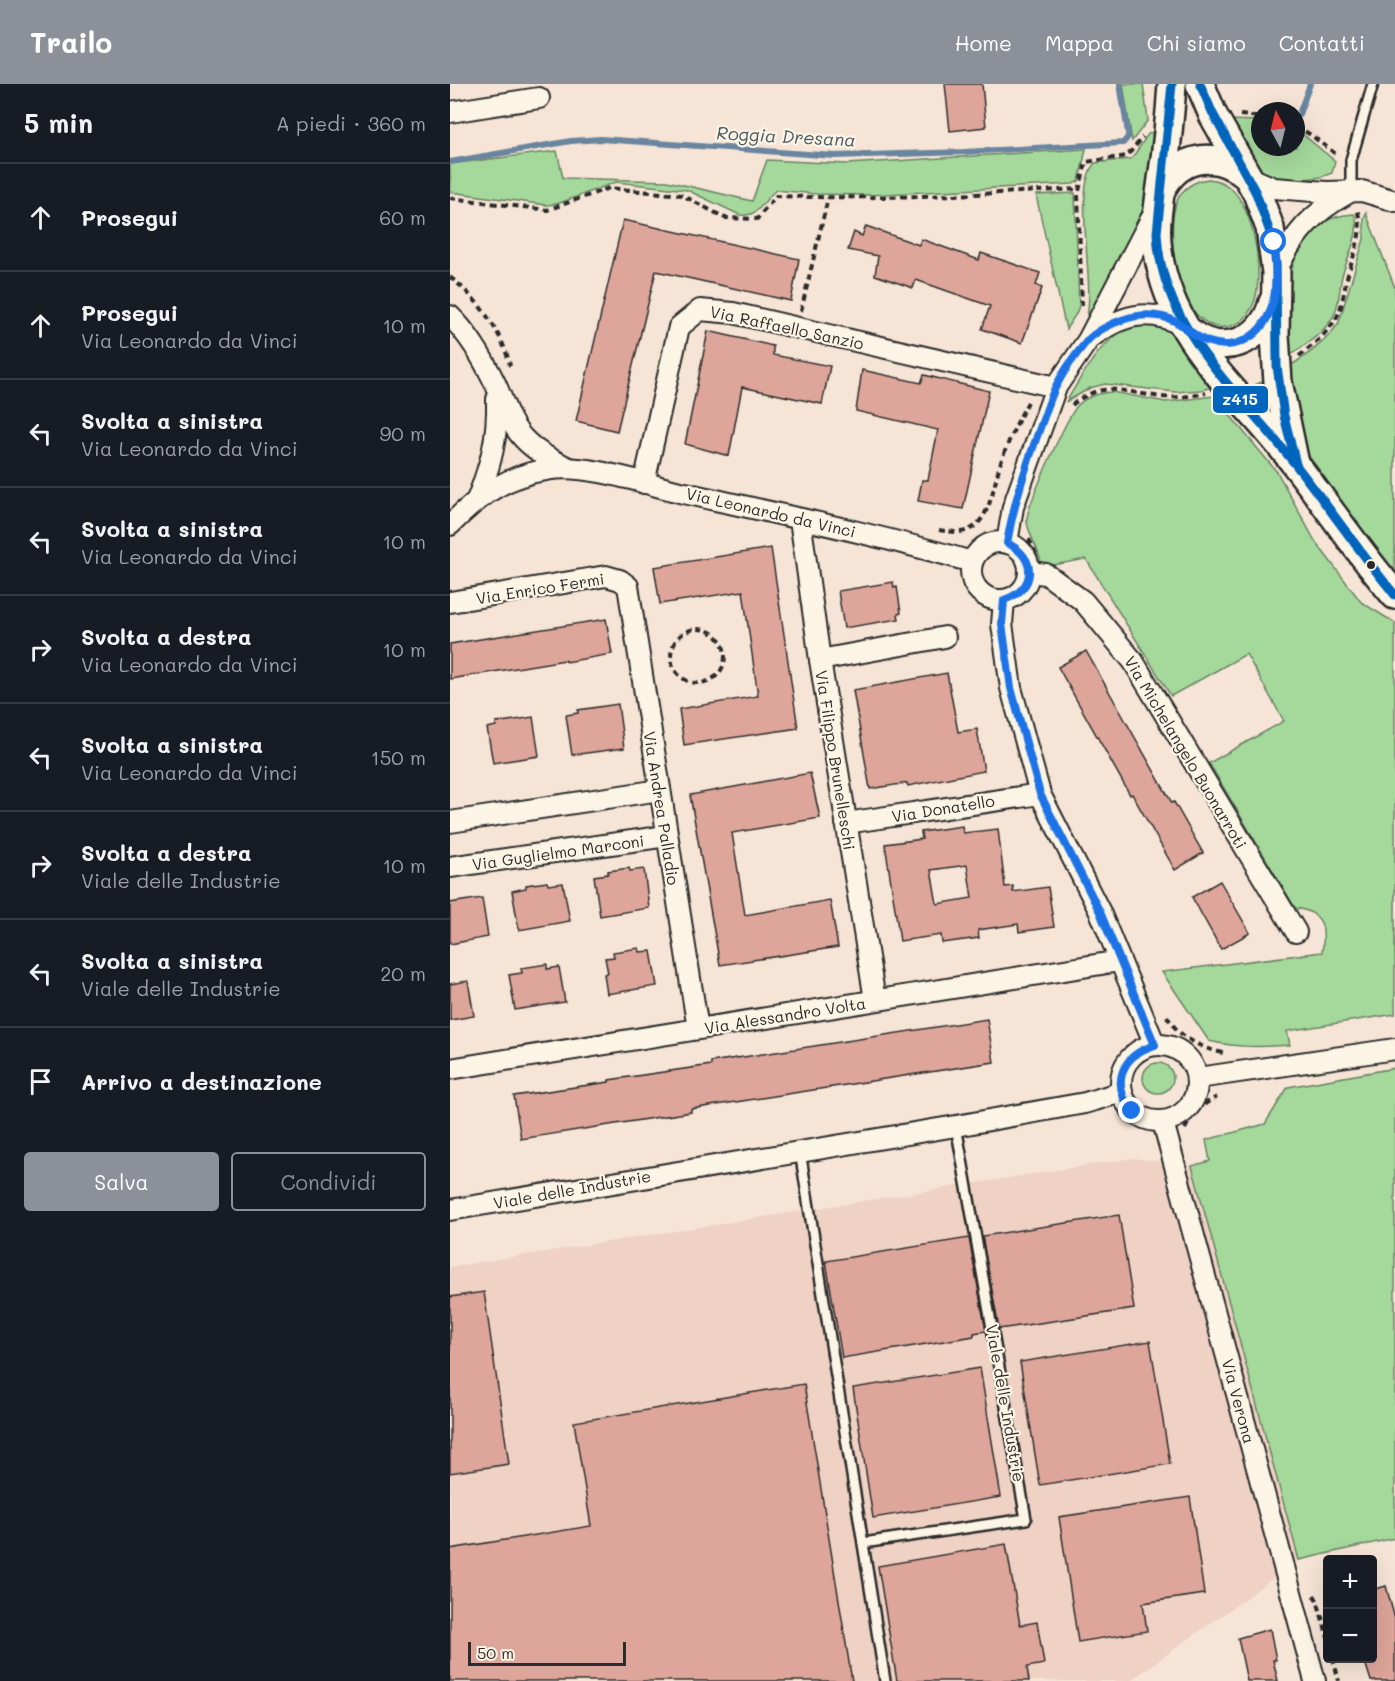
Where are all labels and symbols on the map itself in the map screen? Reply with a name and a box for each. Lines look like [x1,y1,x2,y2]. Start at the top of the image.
north arrow [1251,102,1305,156]
water label: Roggia Dresana [716,120,856,152]
route start [1260,228,1286,254]
street label: Via Raffaello Sanzio [708,300,866,354]
line badge: z415 [1212,385,1269,414]
text: z415 [1222,388,1258,409]
street label: Via Leonardo da Vinci [684,482,858,542]
unlabelled marker [1365,559,1377,571]
street label: Via Enrico Fermi [474,567,606,609]
street label: Via Michelangelo Buonarroti [1120,652,1252,852]
street label: Via Filippo Brunelleschi [811,669,861,851]
street label: Via Andrea Palladio [639,729,685,887]
street label: Via Donatello [890,789,996,827]
street label: Via Guglielmo Marconi [471,830,645,874]
street label: Via Alessandro Volta [703,992,867,1038]
route end [1118,1097,1144,1123]
street label: Viale delle Industrie [492,1165,652,1213]
street label: Viale delle Industrie [982,1323,1030,1483]
street label: Via Verona [1218,1356,1260,1446]
scale bar [468,1639,626,1666]

